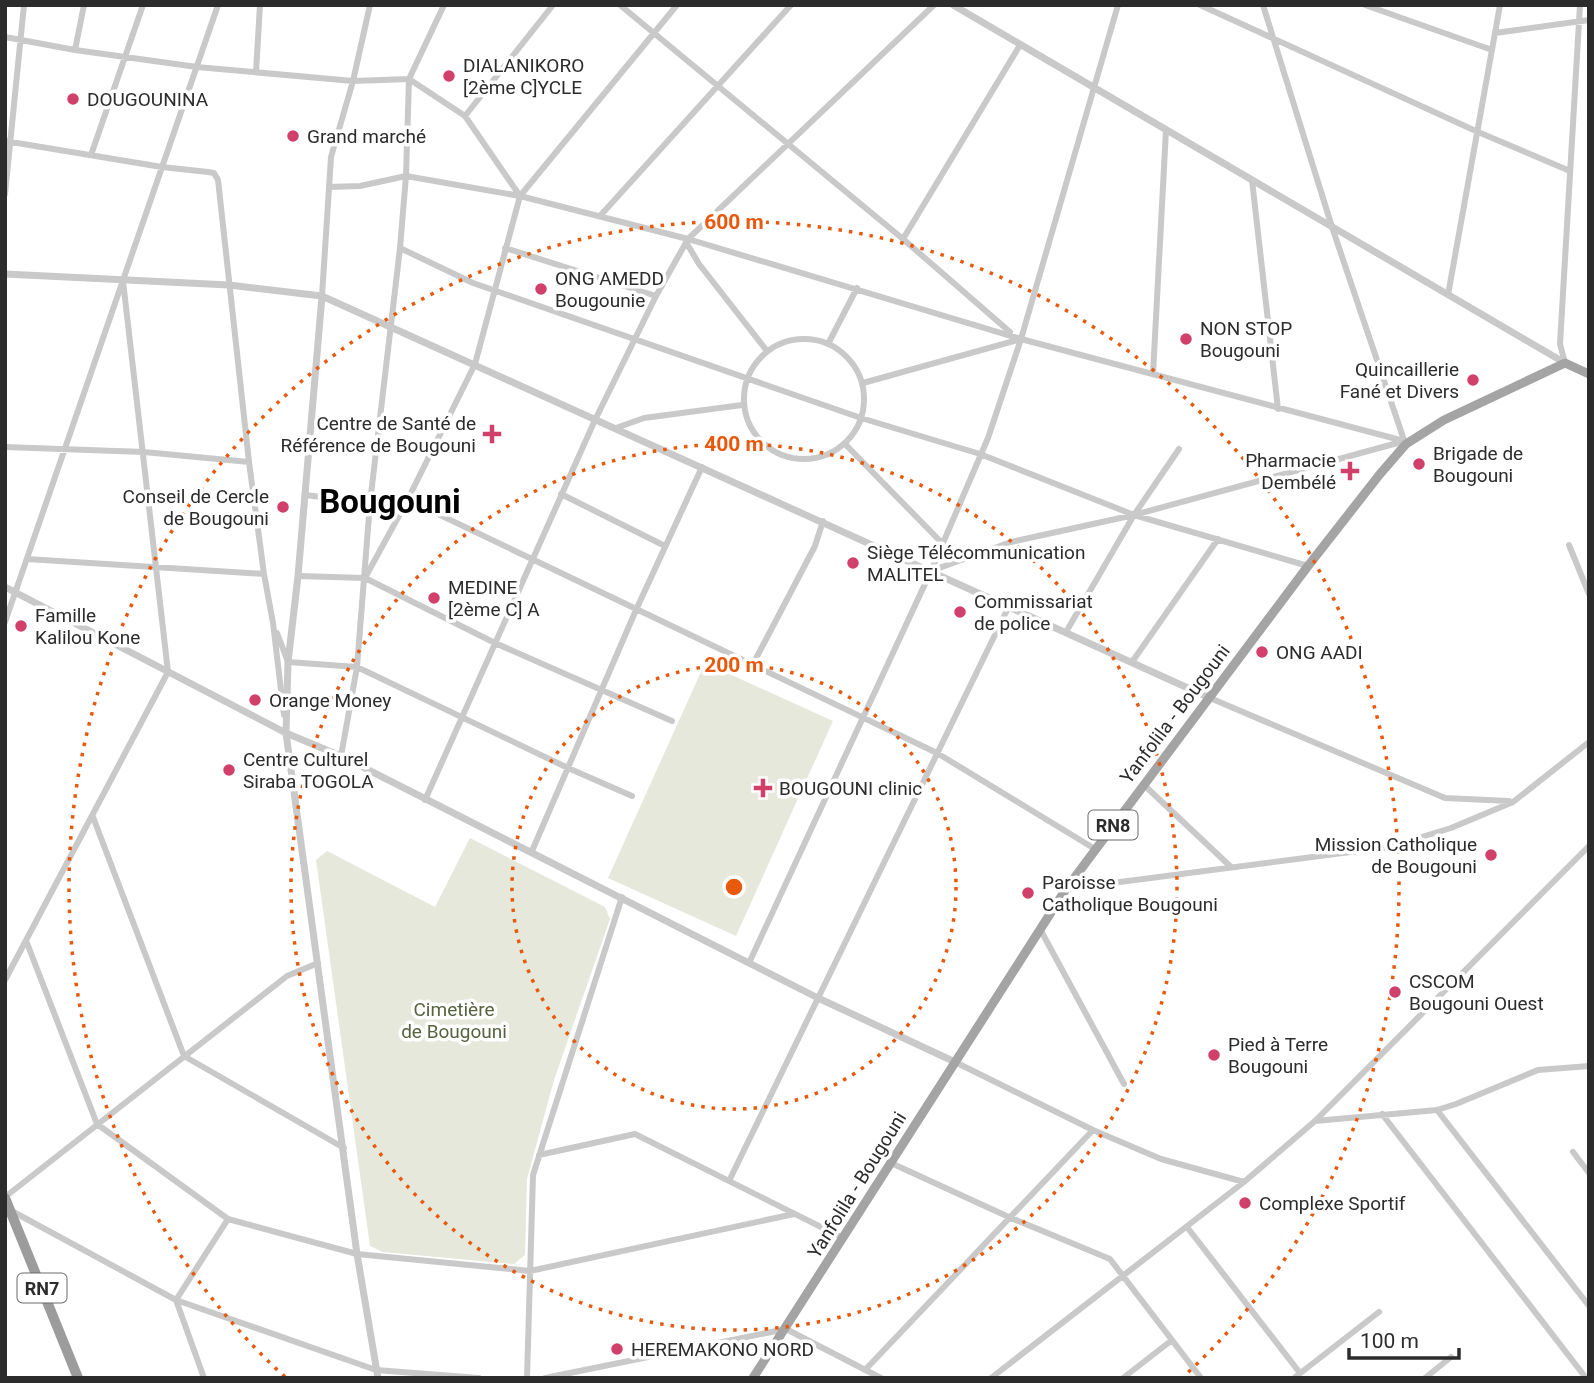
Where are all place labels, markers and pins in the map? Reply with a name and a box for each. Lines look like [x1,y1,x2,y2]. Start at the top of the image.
place label: DIALANIKORO [2ème C]YCLE [463,54,584,99]
marker: DIALANIKORO [2ème C]YCLE [441,68,457,84]
place label: DOUGOUNINA [87,88,209,111]
marker: DOUGOUNINA [65,91,81,107]
place label: Grand marché [307,125,426,148]
marker: Grand marché [285,128,301,144]
place label: ONG AMEDD Bougounie [555,267,664,312]
marker: ONG AMEDD Bougounie [533,281,549,297]
place label: NON STOP Bougouni [1200,317,1292,362]
marker: NON STOP Bougouni [1178,331,1194,347]
place label: Quincaillerie Fané et Divers [1340,358,1459,403]
marker: Quincaillerie Fané et Divers [1465,372,1481,388]
place label: Centre de Santé de Référence de Bougouni [280,412,476,457]
marker: Centre de Santé de Référence de Bougouni [482,424,502,444]
place label: Brigade de Bougouni [1433,442,1523,487]
place label: Pharmacie Dembélé [1245,449,1336,494]
marker: Brigade de Bougouni [1411,456,1427,472]
marker: Pharmacie Dembélé [1342,463,1358,479]
place label: Conseil de Cercle de Bougouni [123,485,269,530]
marker: Conseil de Cercle de Bougouni [275,499,291,515]
place label: Siège Télécommunication MALITEL [867,541,1085,586]
marker: Siège Télécommunication MALITEL [845,555,861,571]
place label: MEDINE [2ème C] A [448,576,540,621]
marker: MEDINE [2ème C] A [426,590,442,606]
place label: Commissariat de police [974,590,1093,635]
place label: Famille Kalilou Kone [35,604,140,649]
marker: Commissariat de police [952,604,968,620]
marker: Famille Kalilou Kone [13,618,29,634]
place label: ONG AADI [1276,641,1363,664]
marker: ONG AADI [1254,644,1270,660]
place label: Orange Money [269,689,391,712]
marker: Orange Money [247,692,263,708]
place label: Centre Culturel Siraba TOGOLA [243,748,374,793]
marker: Centre Culturel Siraba TOGOLA [221,762,237,778]
place label: BOUGOUNI clinic [779,777,922,800]
marker: BOUGOUNI clinic [753,778,773,798]
place label: Mission Catholique de Bougouni [1315,833,1477,878]
marker: Mission Catholique de Bougouni [1483,847,1499,863]
place label: Paroisse Catholique Bougouni [1042,871,1218,916]
centre of rings [722,875,746,899]
marker: Paroisse Catholique Bougouni [1020,885,1036,901]
place label: CSCOM Bougouni Ouest [1409,970,1544,1015]
marker: CSCOM Bougouni Ouest [1387,984,1403,1000]
place label: Pied à Terre Bougouni [1228,1033,1328,1078]
marker: Pied à Terre Bougouni [1206,1047,1222,1063]
place label: Complexe Sportif [1259,1192,1406,1215]
marker: Complexe Sportif [1237,1195,1253,1211]
place label: HEREMAKONO NORD [631,1338,814,1361]
marker: HEREMAKONO NORD [609,1341,625,1357]

